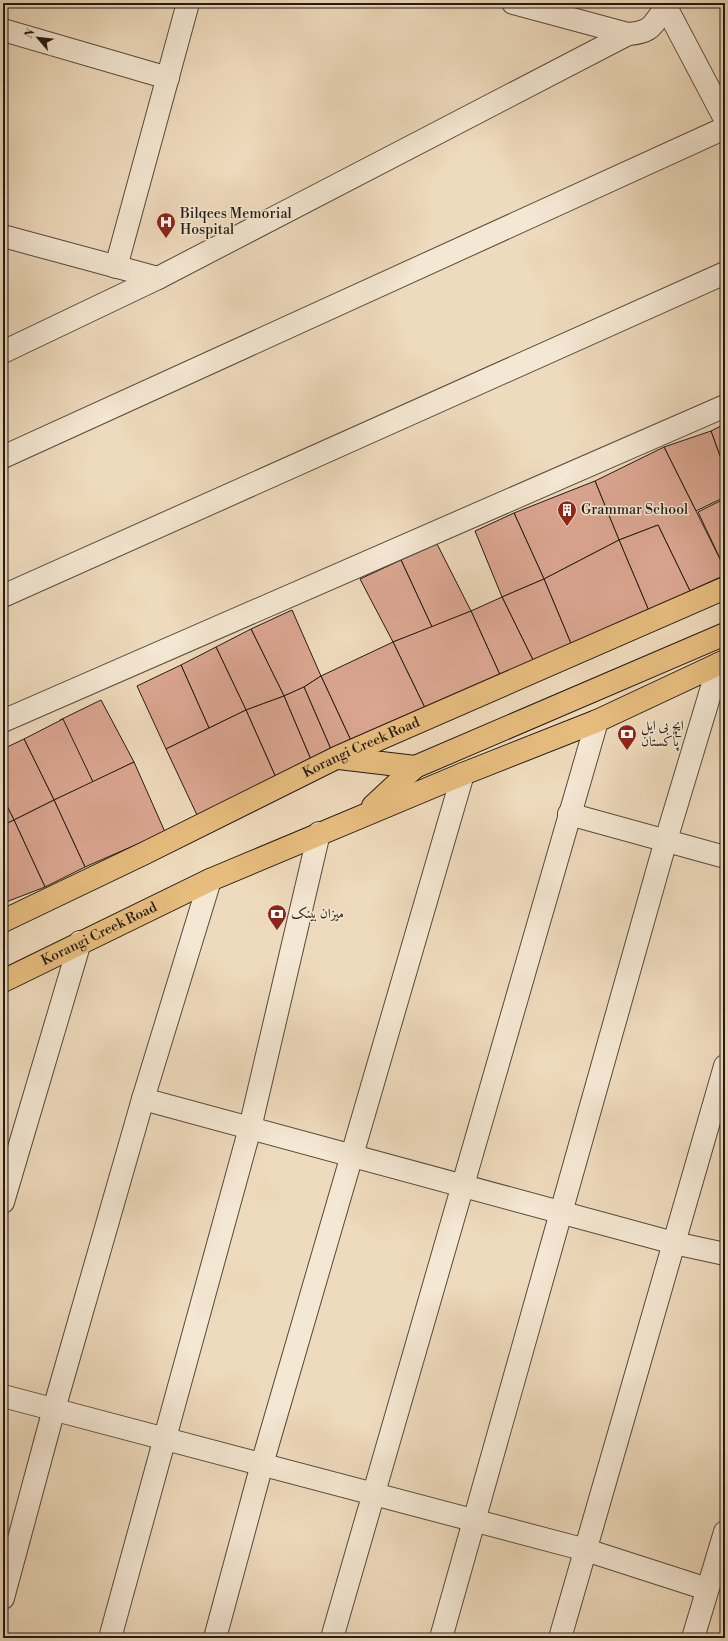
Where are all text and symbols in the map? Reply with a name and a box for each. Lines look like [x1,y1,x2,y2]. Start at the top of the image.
north arrow [18,18,58,58]
text: N [22,26,38,41]
place label: Bilqees Memorial Hospital [179,205,292,239]
hospital icon: Bilqees Memorial Hospital [155,211,177,239]
building icon: Grammar School [556,499,578,527]
place label: Grammar School [581,501,688,519]
street label: Korangi Creek Road [300,713,423,782]
place label: ایچ بی ایل پاکستان [641,717,684,752]
bank icon: ایچ بی ایل پاکستان [616,723,638,751]
street label: Korangi Creek Road [38,898,160,970]
bank icon: میزان بینک [266,903,288,931]
place label: میزان بینک [291,905,344,923]

